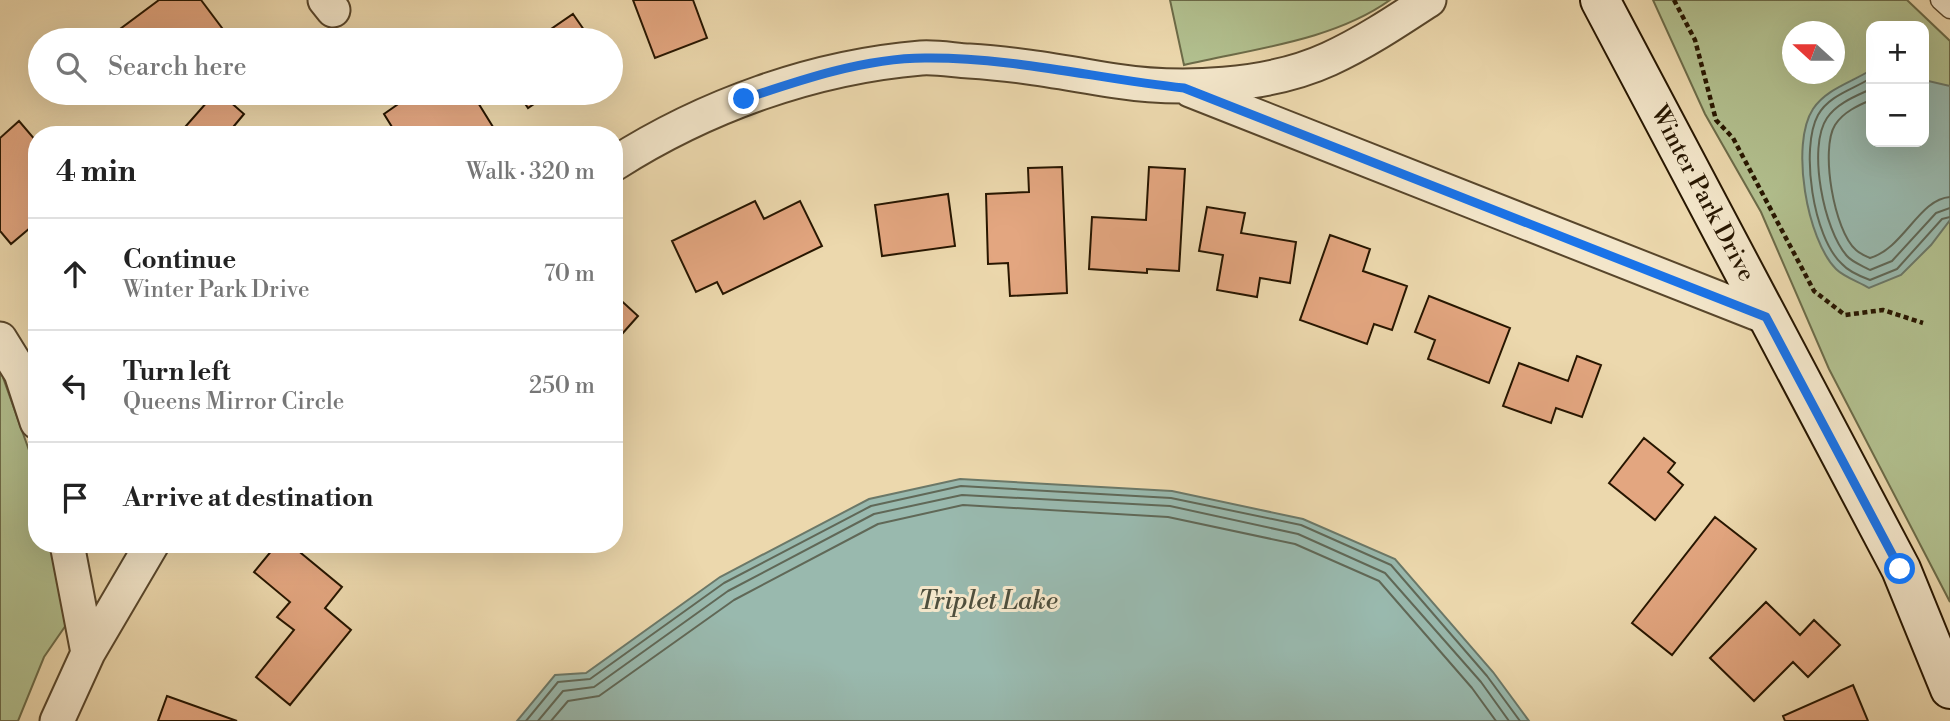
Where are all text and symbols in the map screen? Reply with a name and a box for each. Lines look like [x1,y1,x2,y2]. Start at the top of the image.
north arrow [1782,21,1845,84]
map controls [1866,21,1929,147]
button: + [1866,21,1929,84]
search box [28,28,623,105]
icon: search [52,48,90,86]
text: Search here [108,51,247,83]
route end [728,83,759,114]
button: − [1866,84,1929,147]
street label: Winter Park Drive [1643,100,1761,287]
text: 4 min [56,153,136,191]
text: Walk · 320 m [466,158,595,186]
text: Continue [123,244,236,276]
icon: ahead [56,255,94,293]
text: 70 m [544,260,595,288]
text: Winter Park Drive [123,276,310,304]
text: Turn left [123,356,231,388]
icon: left [56,367,94,405]
text: 250 m [529,372,595,400]
text: Queens Mirror Circle [123,388,344,416]
icon: arrive [56,479,94,517]
text: Arrive at destination [123,482,373,514]
route start [1884,553,1915,584]
water label: Triplet Lake [918,585,1058,617]

